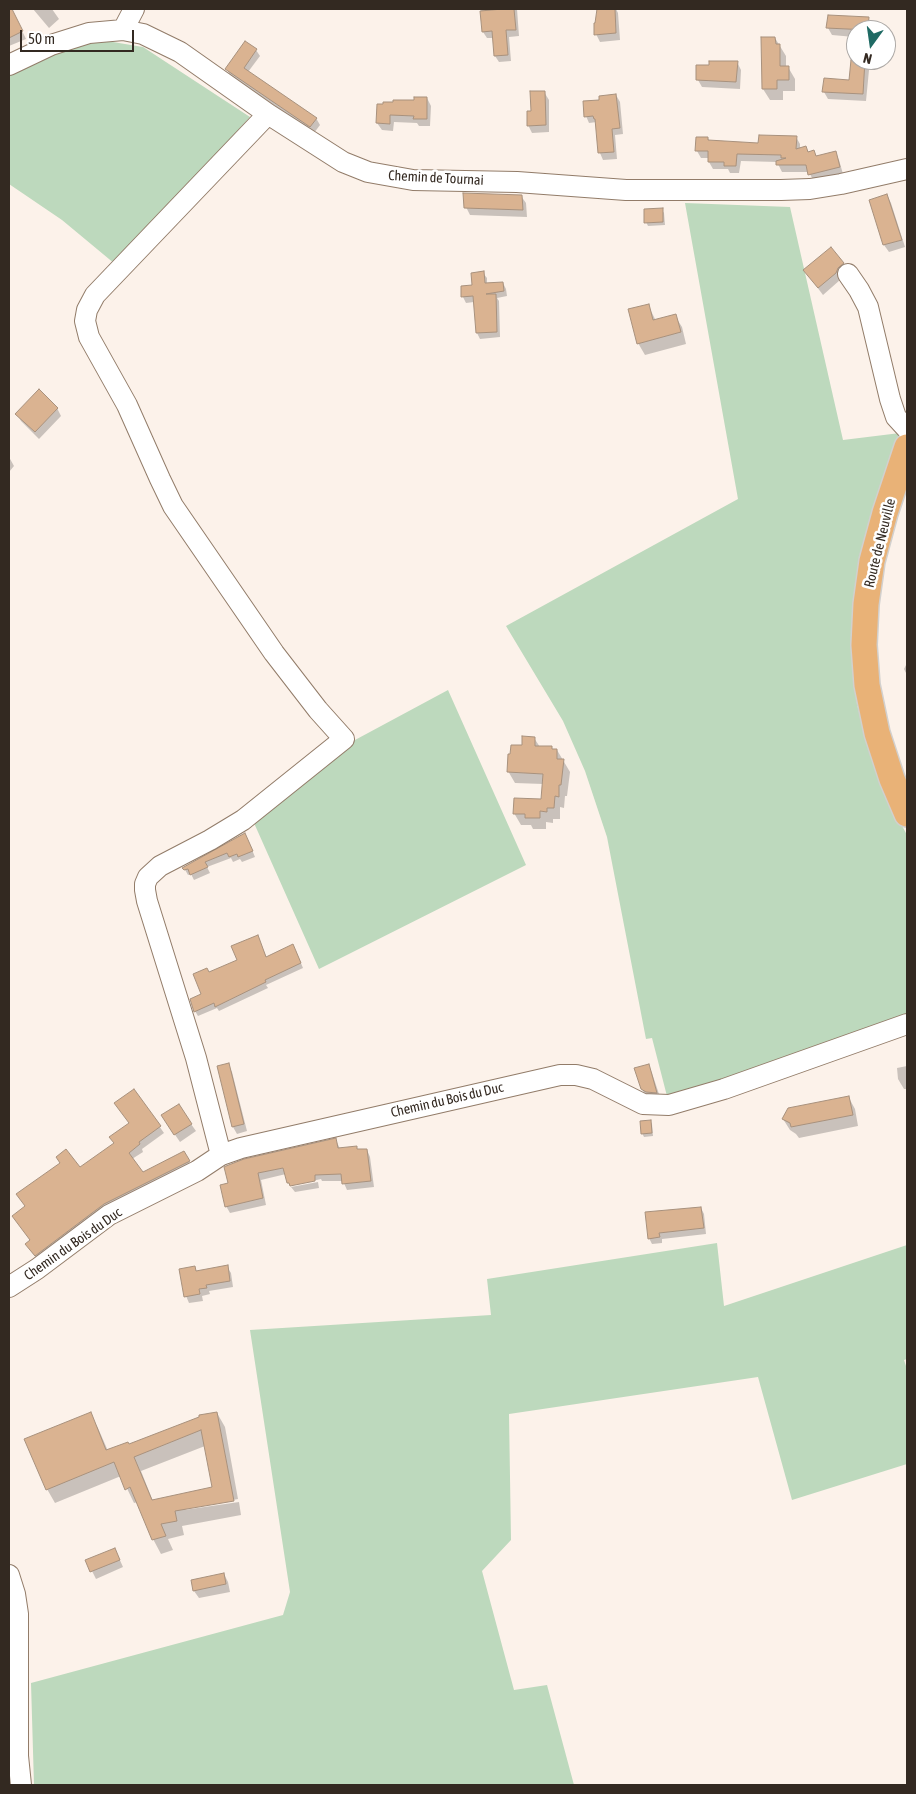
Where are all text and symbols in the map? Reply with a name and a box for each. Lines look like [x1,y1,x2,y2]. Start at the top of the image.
scale bar [22,20,136,52]
north arrow [846,20,896,70]
text: 50 m [28,30,55,47]
text: N [862,50,874,67]
street label: Chemin de Tournai [388,167,484,189]
street label: Route de Neuville [861,497,899,589]
street label: Chemin du Bois du Duc [389,1079,505,1121]
street label: Chemin du Bois du Duc [21,1204,125,1284]

